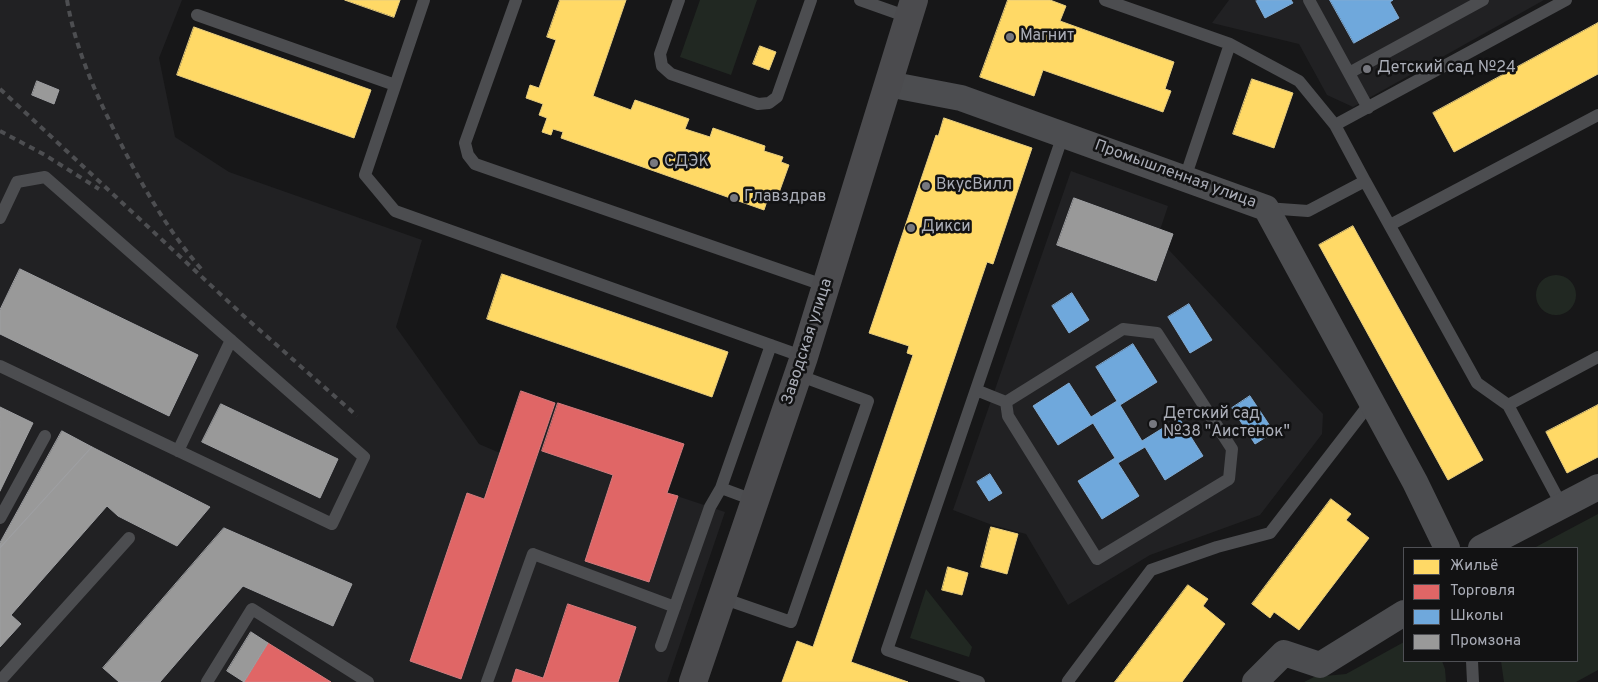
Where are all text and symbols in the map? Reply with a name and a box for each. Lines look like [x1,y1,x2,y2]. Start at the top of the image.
place label: Магнит [1020,27,1074,47]
marker: Магнит [1004,31,1016,43]
place label: Детский сад №24 [1377,59,1516,79]
marker: Детский сад №24 [1361,63,1373,75]
street label: Промышленная улица [1092,137,1258,213]
place label: СДЭК [664,153,709,173]
marker: СДЭК [648,157,660,169]
place label: ВкусВилл [936,176,1012,196]
marker: ВкусВилл [920,180,932,192]
place label: Главздрав [744,188,827,208]
marker: Главздрав [728,192,740,204]
place label: Дикси [921,218,971,238]
marker: Дикси [905,222,917,234]
street label: Заводская улица [779,276,837,408]
place label: Детский сад №38 "Аистенок" [1163,405,1290,443]
marker: Детский сад №38 "Аистенок" [1147,418,1159,430]
legend [1403,547,1578,662]
text: Жильё [1450,557,1498,576]
text: Торговля [1450,582,1515,601]
text: Школы [1450,607,1504,626]
text: Промзона [1450,632,1521,651]

